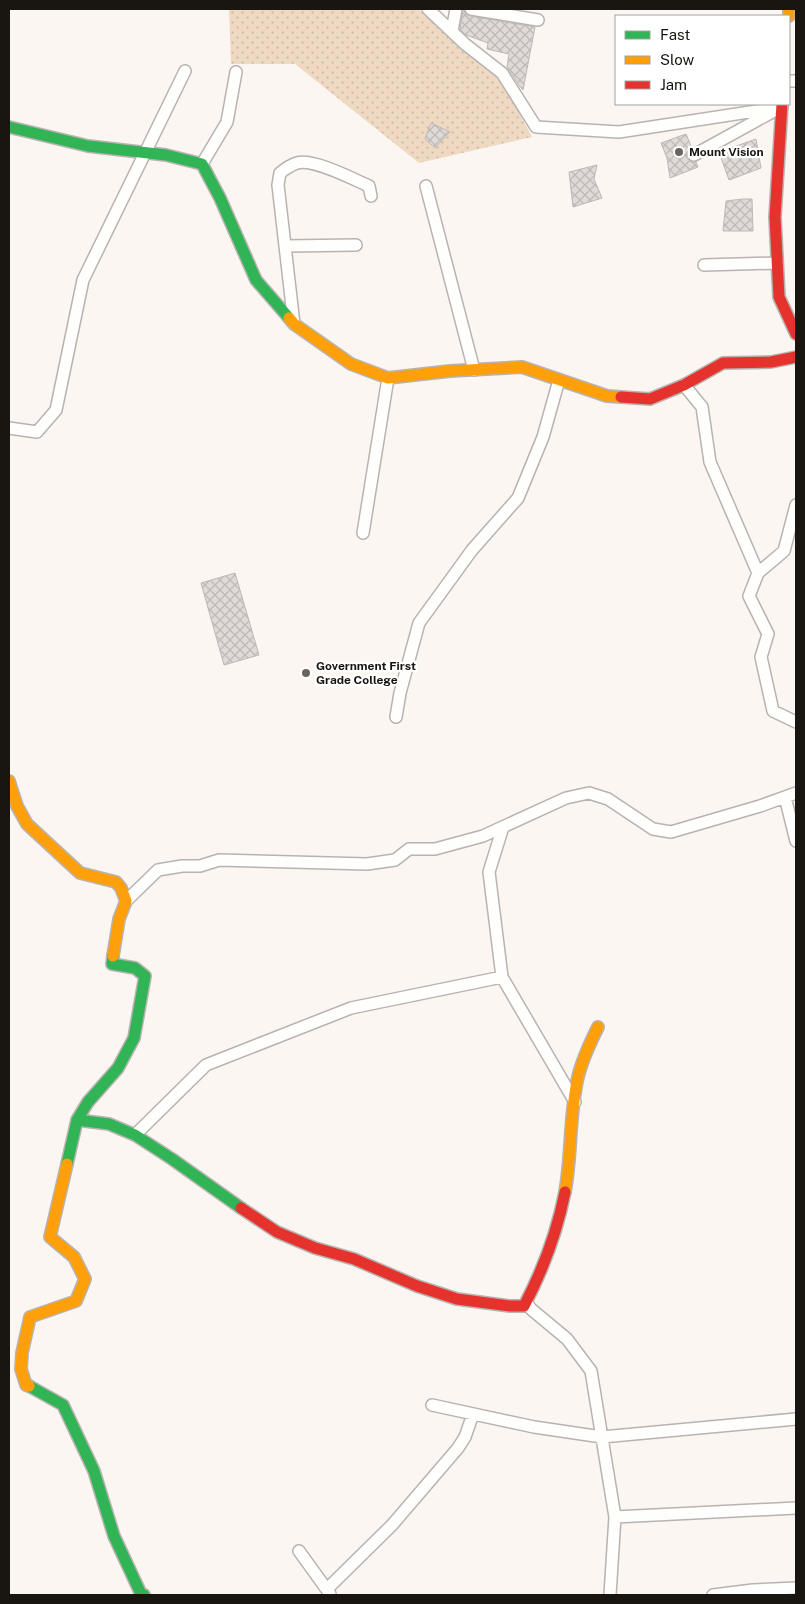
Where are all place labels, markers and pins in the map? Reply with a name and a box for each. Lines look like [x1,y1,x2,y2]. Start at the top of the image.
place label: Mount Vision [689,145,764,159]
marker: Mount Vision [673,146,685,158]
place label: Government First Grade College [316,659,416,687]
marker: Government First Grade College [300,667,312,679]

